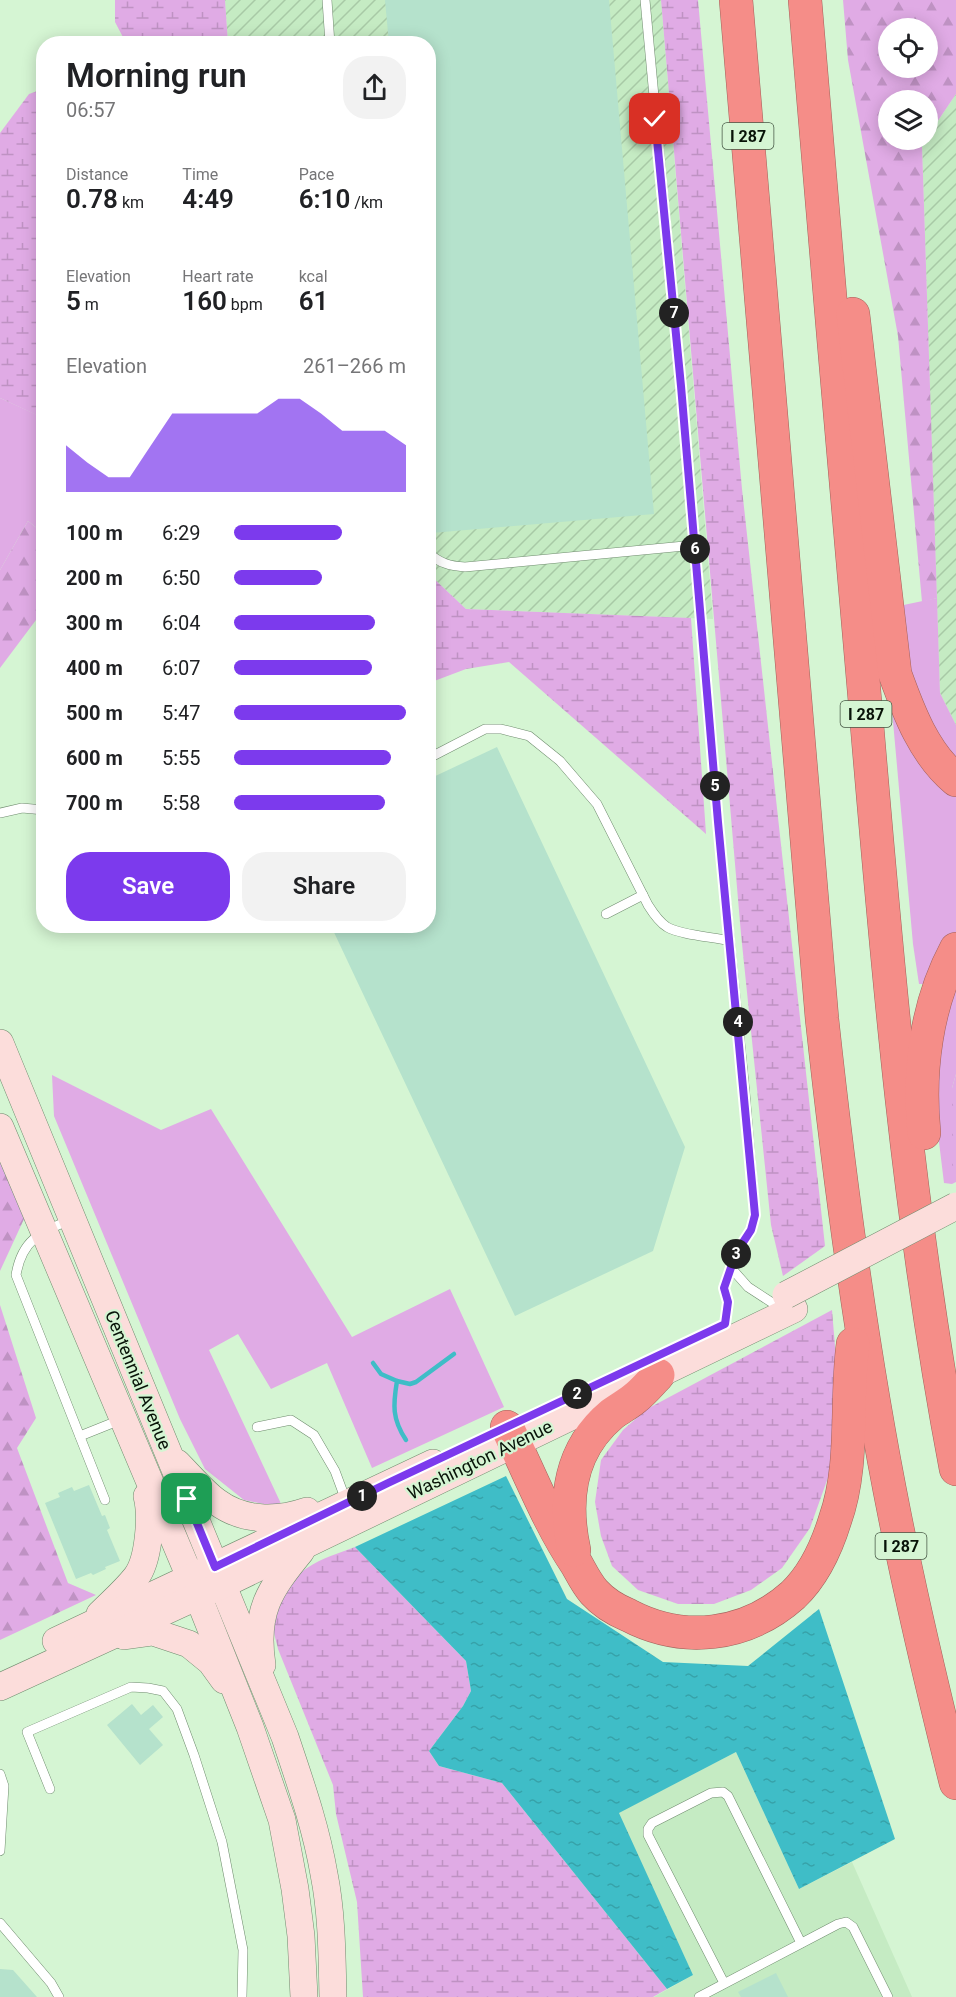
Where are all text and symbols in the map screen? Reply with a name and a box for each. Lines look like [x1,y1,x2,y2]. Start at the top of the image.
map controls [878,18,938,150]
button: locate [878,18,938,78]
text: Morning run [66,56,247,95]
button: share [343,56,406,119]
button: layers [878,90,938,150]
pin [629,93,680,144]
text: 06:57 [66,98,116,122]
icon: check [638,102,671,135]
road number: I 287 [722,123,774,149]
text: Distance [66,165,128,184]
text: Time [182,165,218,184]
text: Pace [299,165,334,184]
text: 0.78 [66,184,118,214]
text: 4:49 [182,184,234,214]
text: 6:10 [299,184,350,214]
text: km [118,193,144,212]
text: /km [350,193,383,212]
text: Elevation [66,267,131,286]
text: Heart rate [182,267,253,286]
text: kcal [299,267,328,286]
text: 5 [66,286,81,316]
text: 160 [182,286,227,316]
text: 61 [299,286,328,316]
text: m [81,295,99,314]
text: bpm [227,295,263,314]
pin: 7 [659,298,689,328]
text: 7 [669,303,679,322]
text: Elevation [66,354,147,378]
text: 261–266 m [303,354,406,378]
text: 100 m [66,521,123,545]
text: 6:29 [162,521,201,545]
pin: 6 [680,534,710,564]
text: 6 [690,539,700,558]
text: 200 m [66,566,123,590]
text: 6:50 [162,566,201,590]
text: 300 m [66,611,123,635]
text: 6:04 [162,611,201,635]
text: 400 m [66,656,123,680]
text: 6:07 [162,656,201,680]
text: 500 m [66,701,123,725]
text: 5:47 [162,701,201,725]
road number: I 287 [840,701,892,727]
text: 600 m [66,746,123,770]
text: 5:55 [162,746,201,770]
pin: 5 [700,771,730,801]
text: 5 [710,776,720,795]
text: 700 m [66,791,123,815]
text: 5:58 [162,791,201,815]
button: Save [66,852,230,921]
button: Share [242,852,406,921]
pin: 4 [723,1007,753,1037]
text: 4 [733,1012,743,1031]
pin: 3 [721,1239,751,1269]
text: 3 [731,1244,741,1263]
street label: Centennial Avenue [101,1307,176,1453]
pin: 2 [562,1379,592,1409]
text: 2 [572,1384,582,1403]
street label: Washington Avenue [404,1415,556,1504]
pin [161,1473,212,1524]
pin: 1 [347,1481,377,1511]
icon: arrive [170,1482,203,1515]
text: 1 [357,1486,367,1505]
road number: I 287 [876,1533,926,1559]

